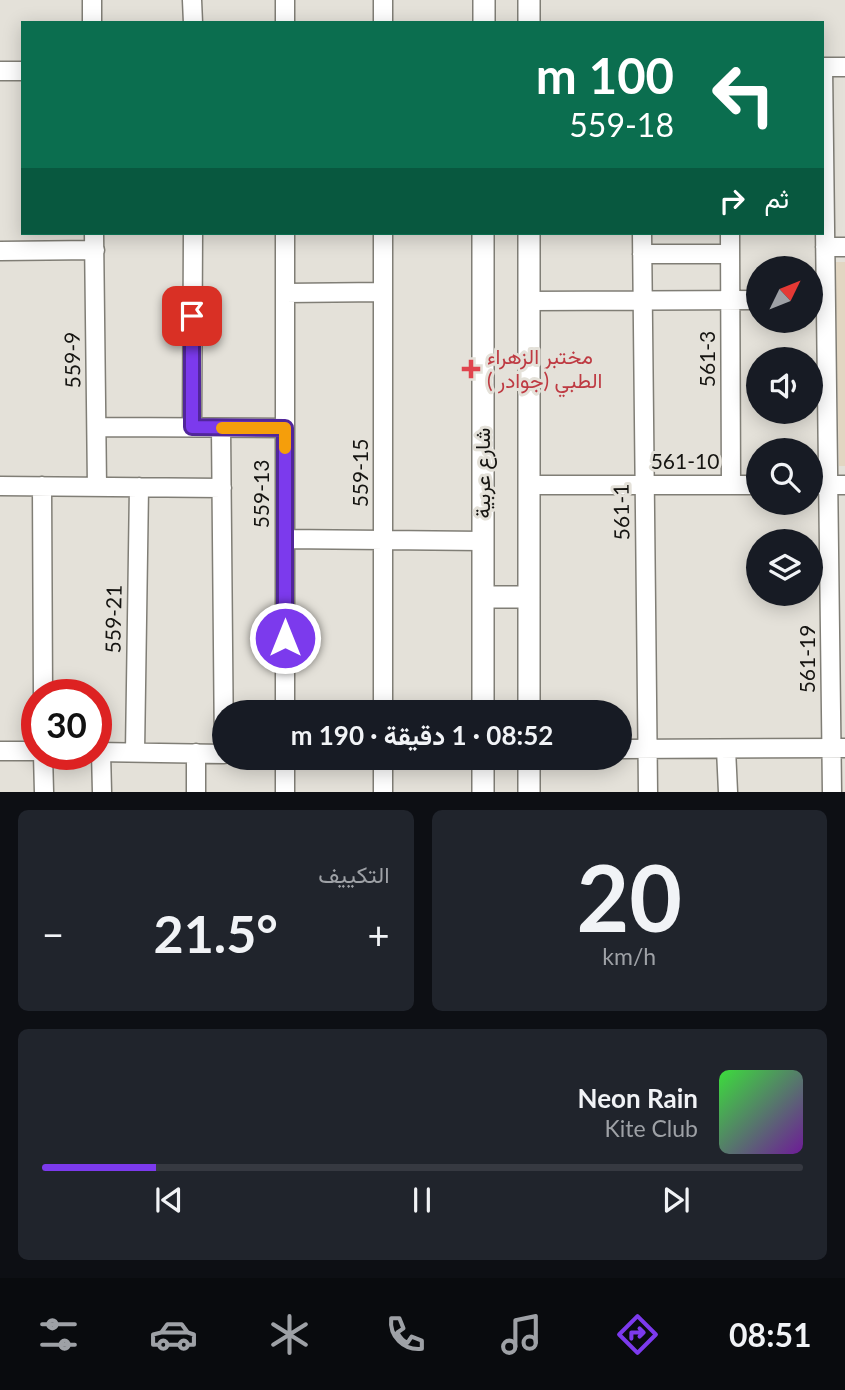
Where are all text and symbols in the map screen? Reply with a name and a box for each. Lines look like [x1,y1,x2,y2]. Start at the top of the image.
text: 100 m [536,46,674,104]
icon: left [698,49,789,140]
text: 559-18 [569,105,674,144]
icon: right [713,182,751,220]
text: ثم [765,182,789,214]
north arrow [746,256,822,332]
map controls [746,256,823,606]
pin [162,286,222,346]
icon: arrive [173,297,211,335]
street label: 561-3 [694,331,719,387]
street label: 559-9 [59,332,84,389]
place label: مختبر الزهراء الطبي (جوادر ) [487,343,602,398]
button: sound [746,347,823,424]
marker: مختبر الزهراء الطبي (جوادر ) [461,359,481,379]
street label: شارع عربية [469,428,497,518]
button: search [746,438,823,515]
street label: 559-15 [347,439,372,507]
street label: 561-10 [651,448,719,473]
street label: 559-13 [248,460,273,528]
street label: 561-1 [608,484,633,541]
button: layers [746,529,823,606]
street label: 559-21 [99,584,126,654]
position arrow [248,601,322,675]
street label: 561-19 [794,625,819,693]
speed limit sign: 30 [21,679,112,770]
text: 08:52 · 1 دقيقة · 190 m [291,719,553,751]
text: 20 [576,842,682,951]
text: التكييف [318,860,390,888]
text: 21.5° [154,902,278,964]
text: − [42,911,64,957]
text: + [367,911,390,957]
text: km/h [602,942,656,970]
text: Neon Rain [578,1082,698,1114]
text: Kite Club [605,1114,698,1142]
icon: previous [150,1181,188,1219]
icon: pause [403,1181,441,1219]
icon: next [657,1181,695,1219]
icon: filters [34,1310,83,1359]
icon: car [149,1310,198,1359]
icon: climate [265,1310,314,1359]
icon: phone [381,1310,430,1359]
icon: music [497,1310,546,1359]
icon: directions [613,1310,662,1359]
text: 08:51 [729,1315,812,1354]

